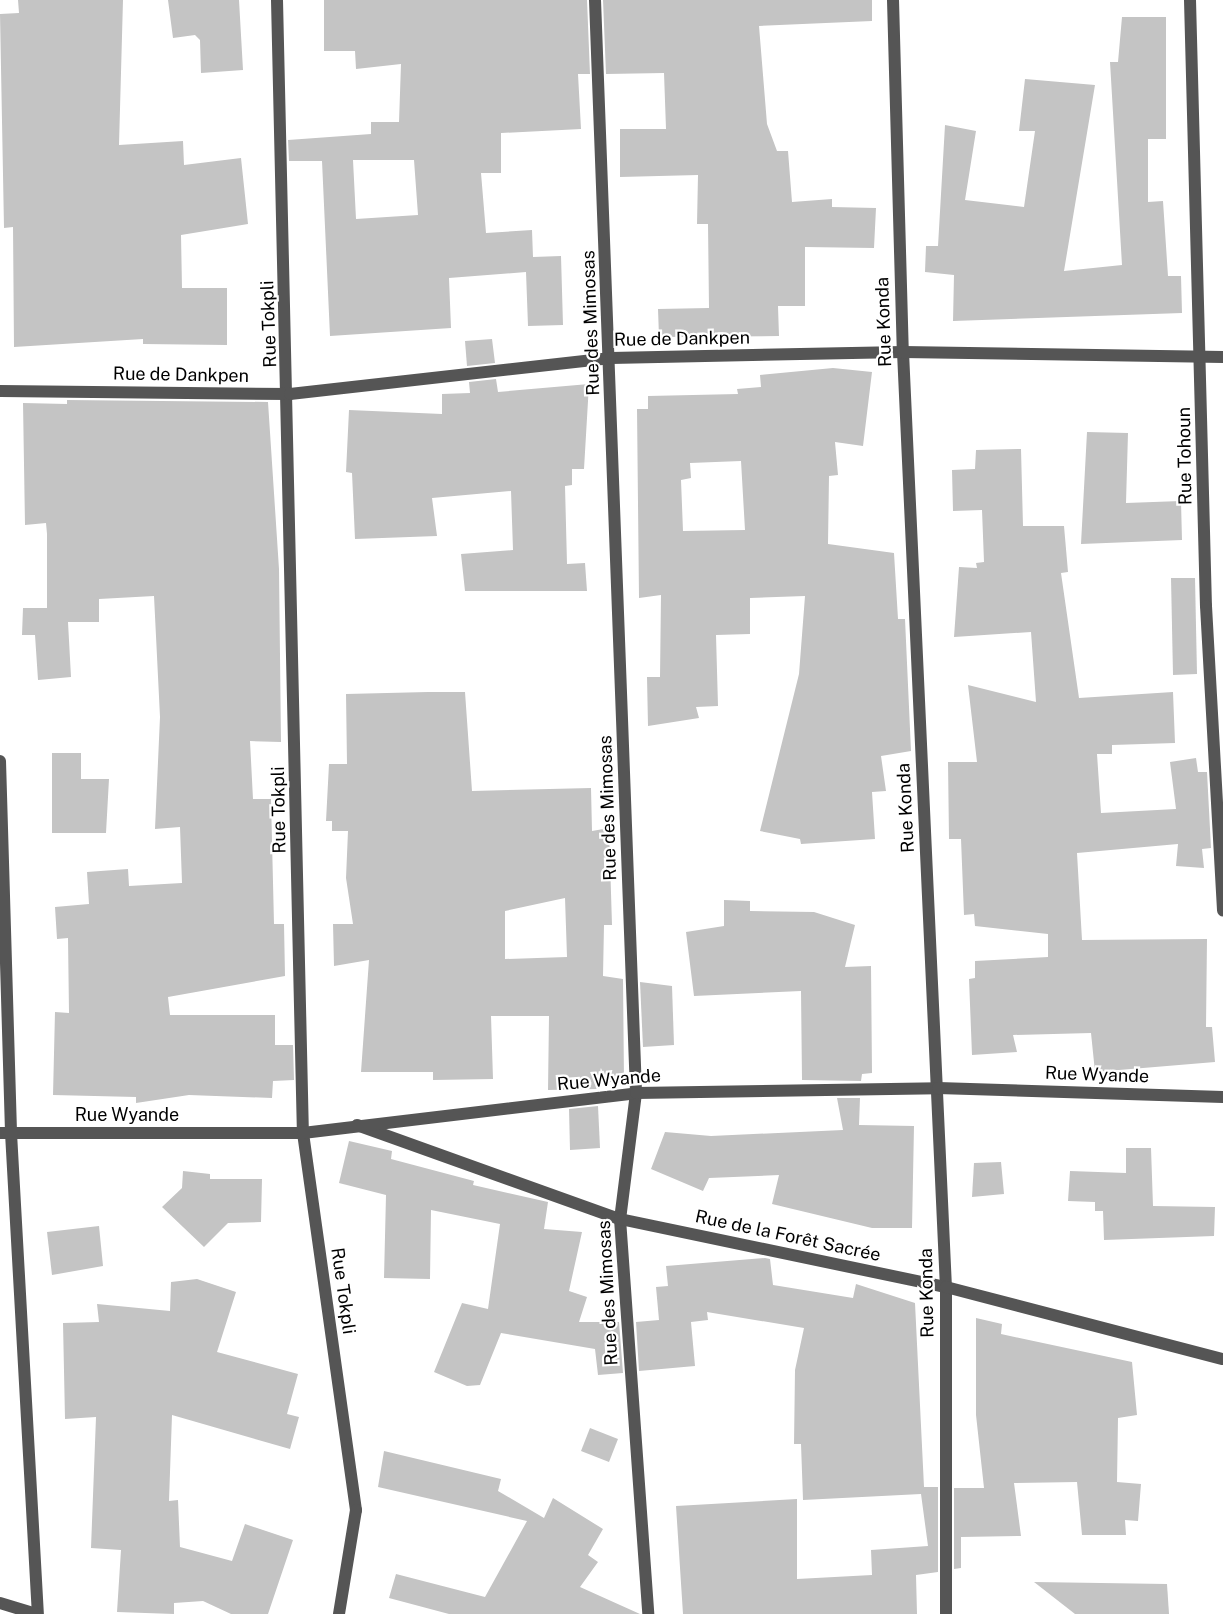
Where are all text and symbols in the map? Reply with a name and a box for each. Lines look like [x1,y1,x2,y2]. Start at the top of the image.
street label: Rue des Mimosas [578,250,604,396]
street label: Rue Konda [872,277,896,367]
street label: Rue Tokpli [257,280,281,368]
street label: Rue de Dankpen [614,327,750,351]
street label: Rue de Dankpen [113,363,249,387]
street label: Rue Tohoun [1173,407,1197,505]
street label: Rue des Mimosas [595,735,621,881]
street label: Rue Konda [893,762,919,854]
street label: Rue Tokpli [267,766,291,854]
street label: Rue Wyande [1044,1062,1150,1088]
street label: Rue Wyande [556,1065,662,1095]
street label: Rue Wyande [75,1104,179,1126]
street label: Rue de la Forêt Sacrée [693,1206,883,1266]
street label: Rue des Mimosas [593,1220,623,1366]
street label: Rue Tokpli [326,1246,360,1336]
street label: Rue Konda [915,1248,939,1338]

